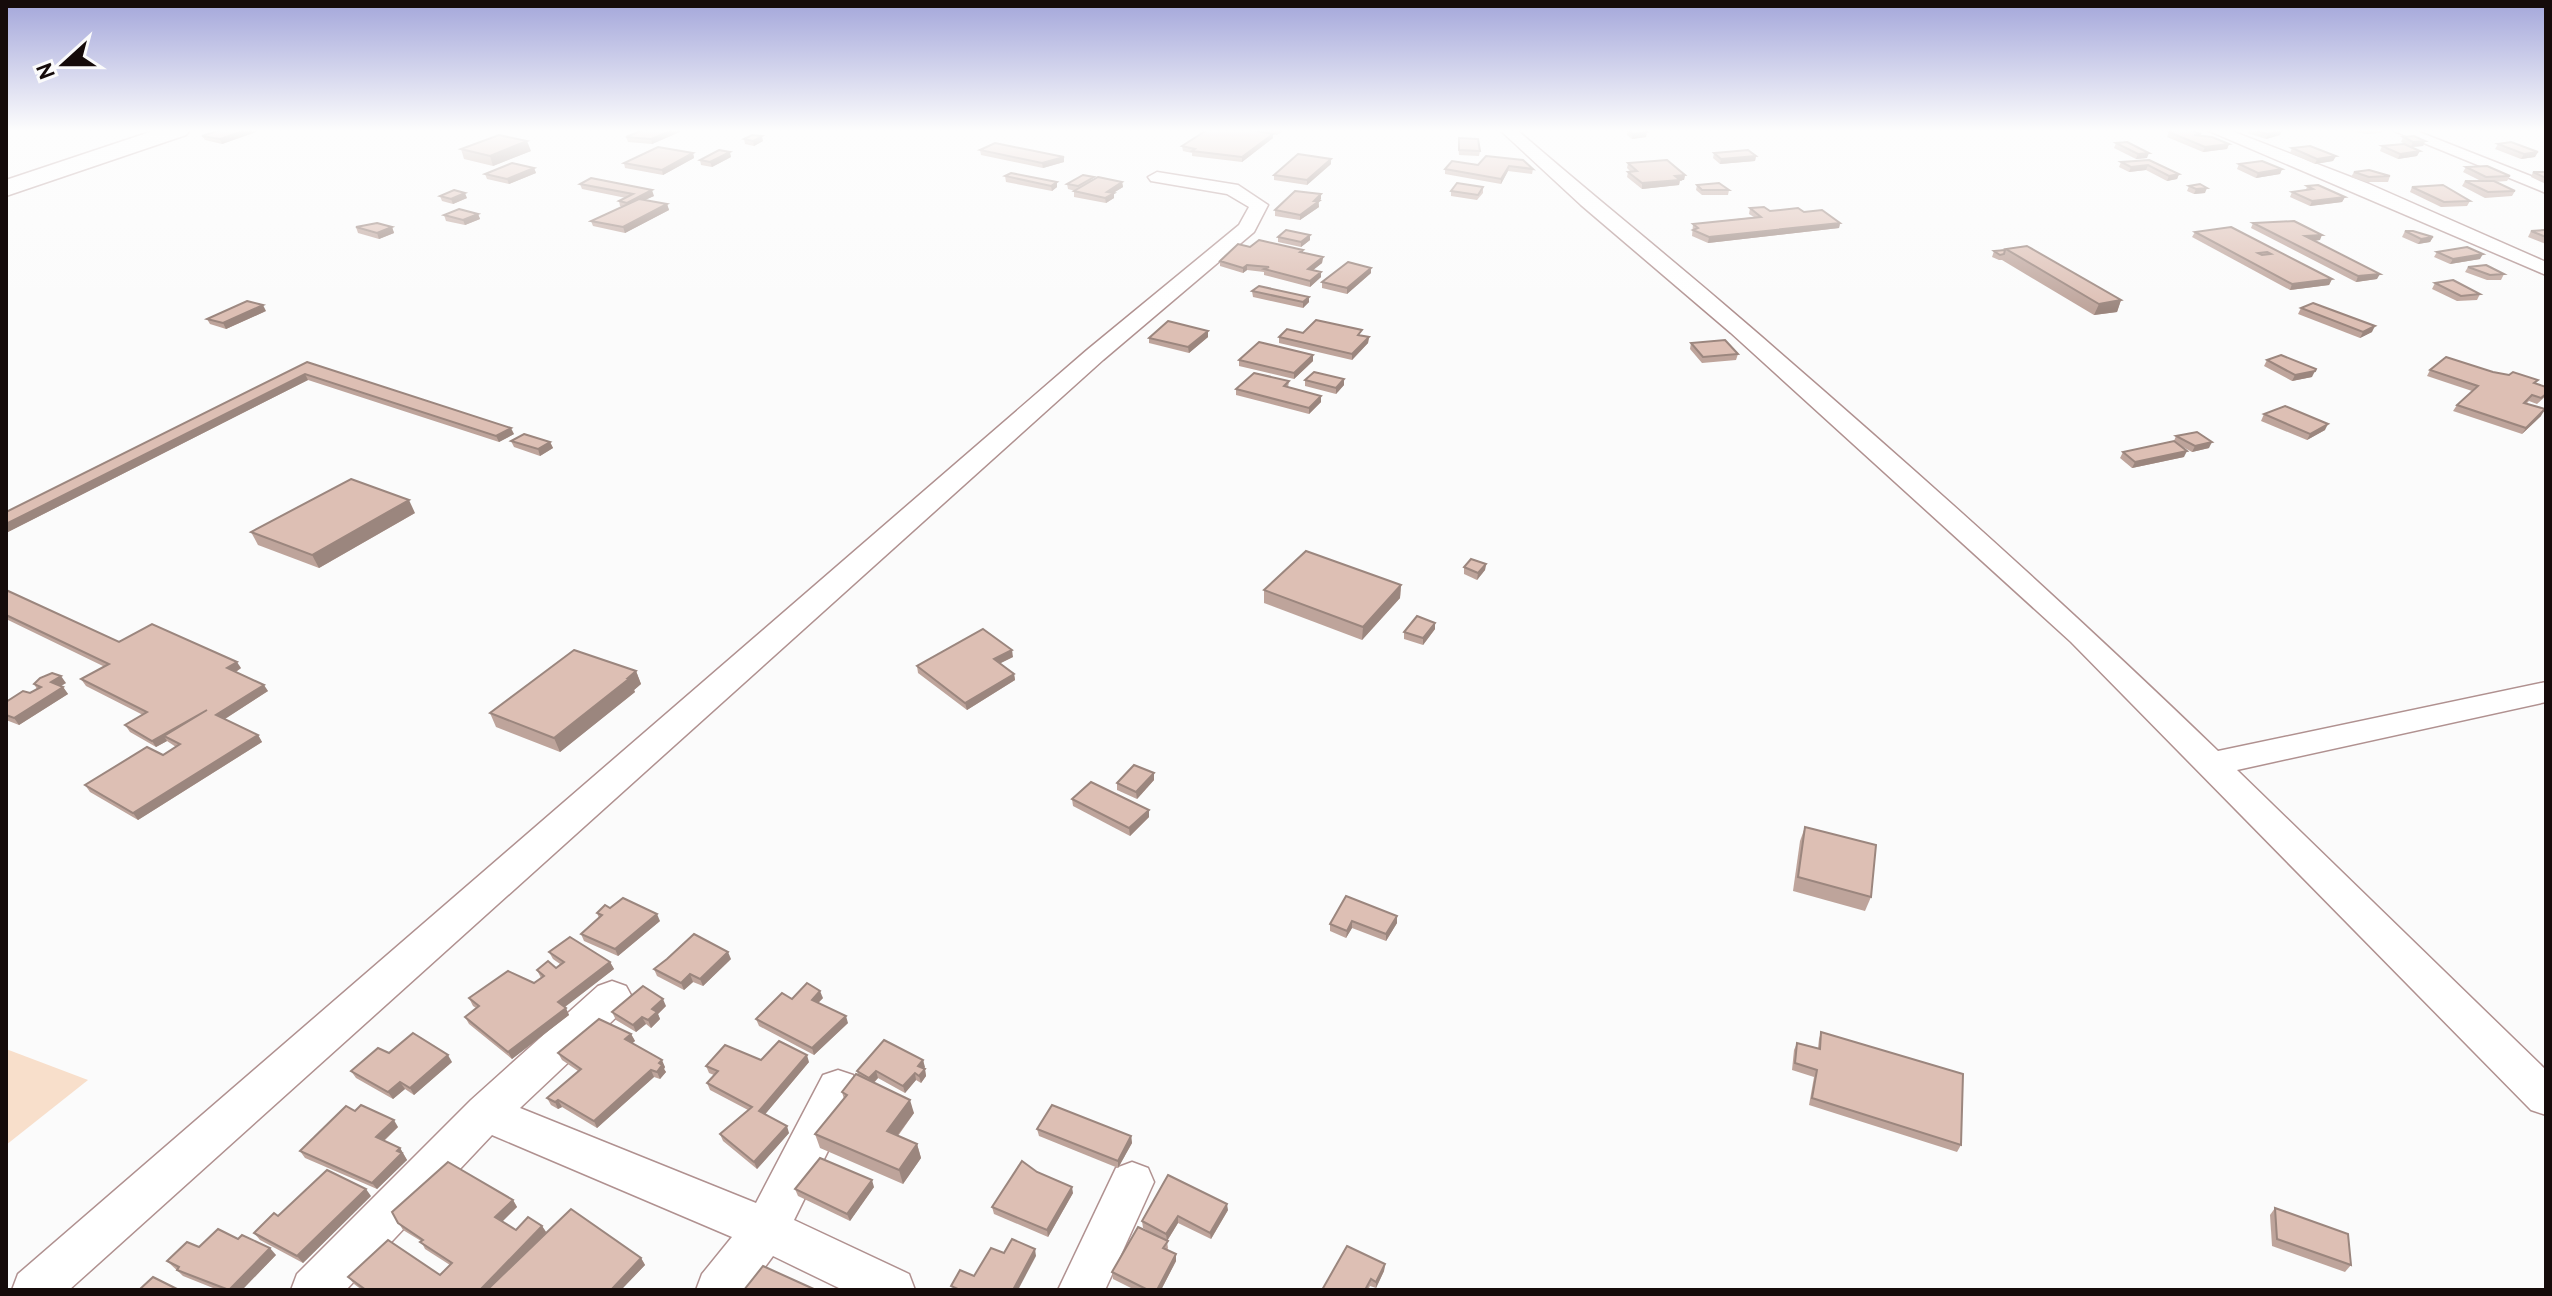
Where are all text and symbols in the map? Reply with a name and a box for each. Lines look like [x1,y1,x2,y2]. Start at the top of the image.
north arrow [24,24,104,104]
text: N [32,58,63,82]

